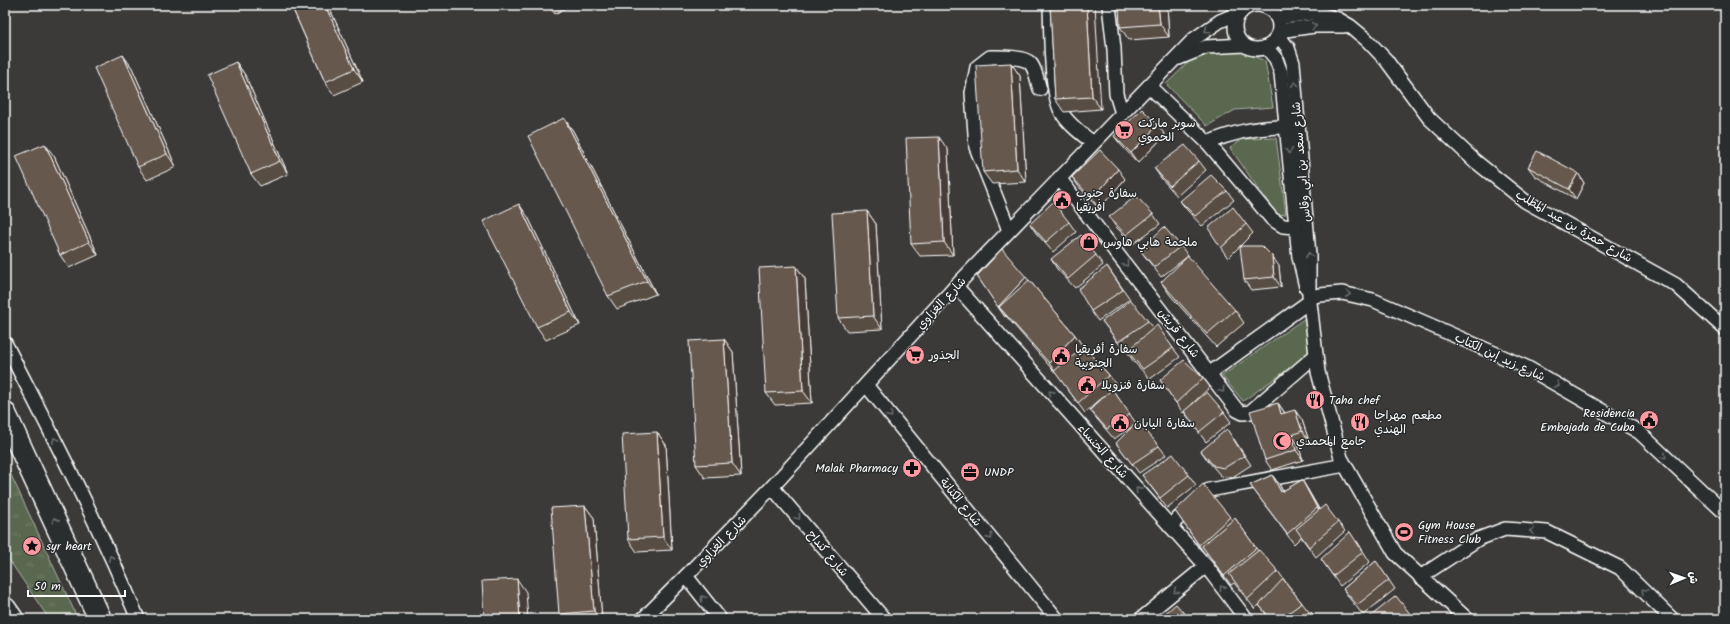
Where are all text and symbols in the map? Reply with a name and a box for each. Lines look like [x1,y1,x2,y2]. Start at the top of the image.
one-way arrow [1311,22,1317,31]
one-way arrow [1204,25,1211,33]
one-way arrow [1290,81,1299,87]
street label: شارع سعد بن ابي وقاس [1287,101,1317,223]
place label: سوبر ماركت الحموي [1138,114,1196,147]
supermarket icon: سوبر ماركت الحموي [1113,119,1135,141]
one-way arrow [1284,148,1293,154]
place label: سفارة جنوب افريقيا [1076,184,1137,217]
street label: شارع حمزة بن عبد المطلب [1512,185,1636,268]
public building icon: سفارة جنوب افريقيا [1051,189,1073,211]
shop icon: ملحمة هابي هاوس [1078,231,1100,253]
place label: ملحمة هابي هاوس [1103,233,1198,253]
one-way arrow [1305,252,1314,258]
one-way arrow [1121,260,1128,267]
street label: شارع الغزاوي [912,273,971,334]
one-way arrow [1345,289,1352,298]
street label: شارع قريش [1153,304,1204,362]
street label: شارع زيد إبن الكتاب [1451,328,1548,387]
place label: سفارة أفريقيا الجنوبية [1075,340,1137,373]
supermarket icon: الجذور [904,344,926,366]
public building icon: سفارة أفريقيا الجنوبية [1050,345,1072,367]
place label: الجذور [928,346,959,365]
public building icon: سفارة فنزويلا [1076,374,1098,396]
place label: سفارة فنزويلا [1101,376,1165,395]
one-way arrow [1553,380,1560,387]
one-way arrow [1217,385,1224,392]
restaurant icon: Taha chef [1304,389,1326,411]
one-way arrow [1049,390,1056,397]
place label: Taha chef [1329,391,1381,410]
place label: Residencia Embajada de Cuba [1540,404,1635,437]
place label: مطعم مهراجا الهندي [1374,406,1442,439]
public building icon: Residencia Embajada de Cuba [1638,409,1660,431]
one-way arrow [886,410,893,417]
restaurant icon: مطعم مهراجا الهندي [1349,411,1371,433]
public building icon: سفارة اليابان [1109,412,1131,434]
place label: سفارة اليابان [1134,414,1195,433]
street label: شارع الخنساء [1073,420,1133,483]
mosque icon: جامع المحمدي [1271,430,1293,452]
place label: جامع المحمدي [1296,432,1366,451]
one-way arrow [53,437,60,445]
one-way arrow [1660,452,1667,459]
pharmacy icon: Malak Pharmacy [901,457,923,479]
place label: Malak Pharmacy [815,459,898,478]
office icon: UNDP [959,461,981,483]
place label: UNDP [984,463,1014,482]
street label: شارع الكنانة [935,474,986,531]
one-way arrow [1135,487,1142,494]
street label: شارع الغزاوي [692,511,751,572]
one-way arrow [793,512,800,519]
place label: Gym House Fitness Club [1418,516,1482,549]
one-way arrow [52,517,60,524]
sports icon: Gym House Fitness Club [1393,521,1415,543]
street label: شارع كنداح [802,526,853,581]
one-way arrow [1529,527,1535,536]
one-way arrow [986,533,993,540]
place icon: syr heart [21,535,43,557]
place label: syr heart [46,537,92,556]
one-way arrow [108,554,116,562]
north arrow [1664,558,1704,598]
text: ش [1684,571,1702,584]
scale bar [28,572,125,598]
text: 50 m [34,577,61,596]
one-way arrow [1220,585,1227,592]
one-way arrow [1173,586,1180,593]
one-way arrow [1641,589,1649,596]
one-way arrow [701,595,708,602]

